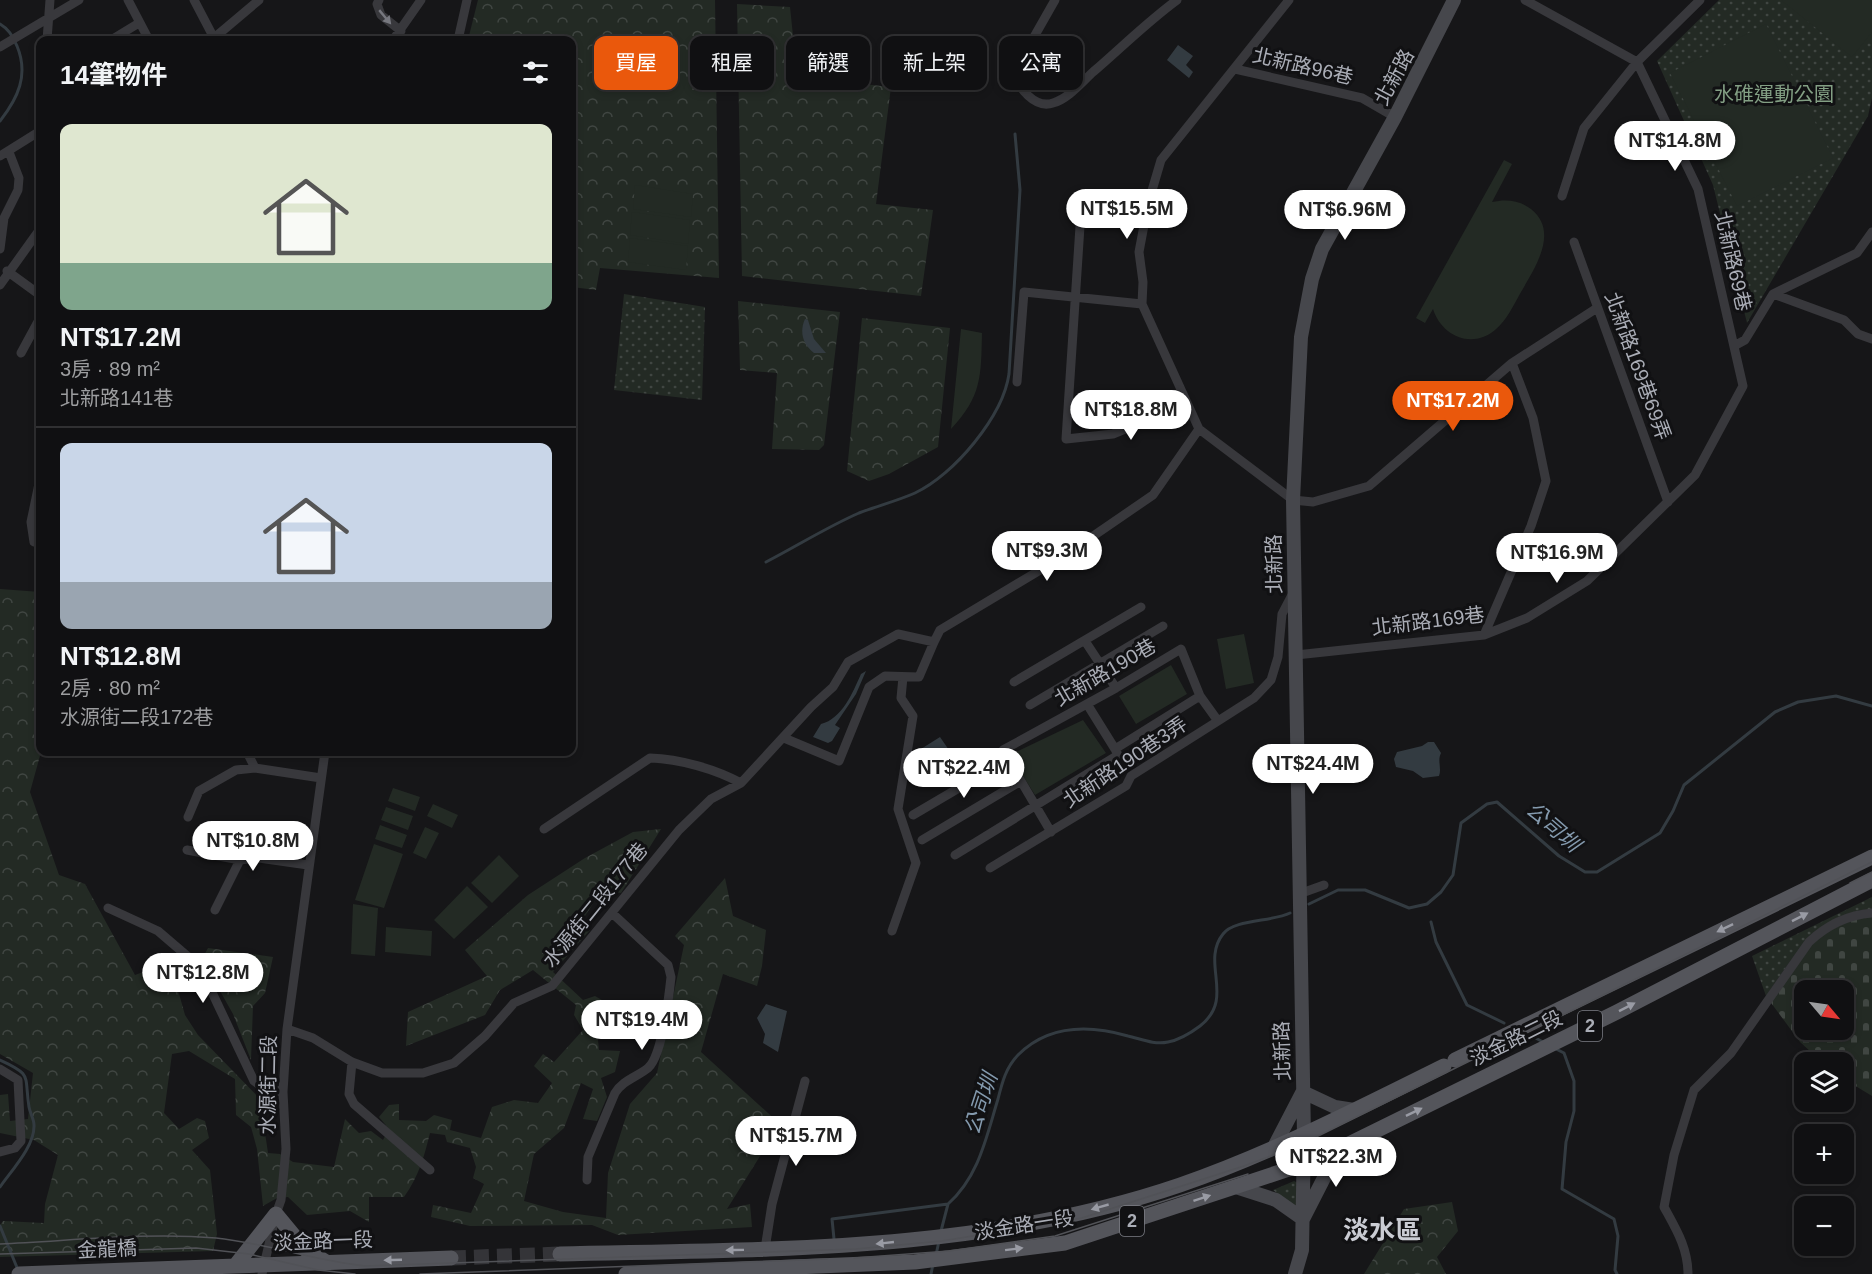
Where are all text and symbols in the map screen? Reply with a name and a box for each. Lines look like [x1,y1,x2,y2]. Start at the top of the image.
one-way arrow [379,10,392,25]
chip: 買屋 [594,36,678,90]
chip: 租屋 [690,36,774,90]
chip: 篩選 [786,36,870,90]
chip: 新上架 [882,36,987,90]
chip: 公寓 [999,36,1083,90]
street label: 北新路96巷 [1251,44,1355,88]
street label: 北新路 [1370,45,1418,109]
icon: filters [519,56,552,89]
text: 14筆物件 [60,60,167,90]
park label: 水碓運動公園 [1714,83,1834,105]
pin: NT$14.8M [1613,121,1737,172]
text: NT$14.8M [1628,129,1722,151]
icon: home [252,163,360,271]
pin: NT$15.5M [1065,189,1189,240]
pin: NT$6.96M [1283,190,1407,241]
text: NT$15.5M [1080,197,1174,219]
text: NT$6.96M [1298,198,1392,220]
street label: 北新路69巷 [1711,209,1755,313]
street label: 北新路169巷69弄 [1601,289,1675,443]
text: NT$17.2M [60,322,181,352]
text: 3房 · 89 m² [60,358,160,380]
pin: NT$17.2M [1391,381,1515,432]
text: 北新路141巷 [60,387,173,409]
text: NT$17.2M [1406,389,1500,411]
pin: NT$18.8M [1069,390,1193,441]
text: NT$18.8M [1084,398,1178,420]
icon: home [252,482,360,590]
pin: NT$9.3M [992,531,1102,582]
pin: NT$16.9M [1495,533,1619,584]
street label: 北新路 [1262,534,1286,594]
text: NT$9.3M [1006,539,1088,561]
text: NT$16.9M [1510,541,1604,563]
street label: 北新路169巷 [1370,603,1486,639]
street label: 北新路190巷 [1050,634,1160,710]
text: NT$12.8M [60,641,181,671]
text: 2房 · 80 m² [60,677,160,699]
text: 水源街二段172巷 [60,706,213,728]
street label: 北新路190巷3弄 [1059,712,1191,812]
pin: NT$24.4M [1251,744,1375,795]
pin: NT$22.4M [902,748,1026,799]
text: NT$24.4M [1266,752,1360,774]
text: NT$22.4M [917,756,1011,778]
water label: 公司圳 [1522,797,1587,858]
pin: NT$10.8M [191,821,315,872]
text: NT$10.8M [206,829,300,851]
street label: 水源街二段177巷 [538,838,652,972]
one-way arrow [1791,913,1808,922]
one-way arrow [1717,924,1734,933]
pin: NT$12.8M [141,953,265,1004]
text: NT$12.8M [156,961,250,983]
north arrow [1794,980,1854,1040]
map controls [1794,980,1854,1256]
pin: NT$19.4M [580,1000,704,1051]
one-way arrow [1618,1002,1635,1012]
street label: 淡金路二段 [1466,1006,1566,1070]
text: NT$19.4M [595,1008,689,1030]
road number: 2 [1578,1011,1602,1041]
street label: 北新路 [1270,1021,1294,1081]
street label: 水源街二段 [256,1035,280,1135]
button: layers [1794,1052,1854,1112]
water label: 公司圳 [960,1067,1002,1137]
one-way arrow [1405,1107,1422,1117]
pin: NT$15.7M [734,1116,858,1167]
text: NT$15.7M [749,1124,843,1146]
button: + [1794,1124,1854,1184]
pin: NT$22.3M [1274,1137,1398,1188]
text: NT$22.3M [1289,1145,1383,1167]
one-way arrow [1193,1193,1211,1203]
button: − [1794,1196,1854,1256]
one-way arrow [1091,1203,1109,1212]
street label: 淡金路一段 [973,1206,1075,1244]
road number: 2 [1120,1206,1144,1236]
district label: 淡水區 [1343,1215,1421,1245]
street label: 淡金路一段 [273,1228,373,1254]
street label: 金龍橋 [76,1236,138,1262]
one-way arrow [875,1238,894,1248]
one-way arrow [726,1245,745,1255]
one-way arrow [1005,1245,1024,1254]
one-way arrow [383,1255,402,1265]

